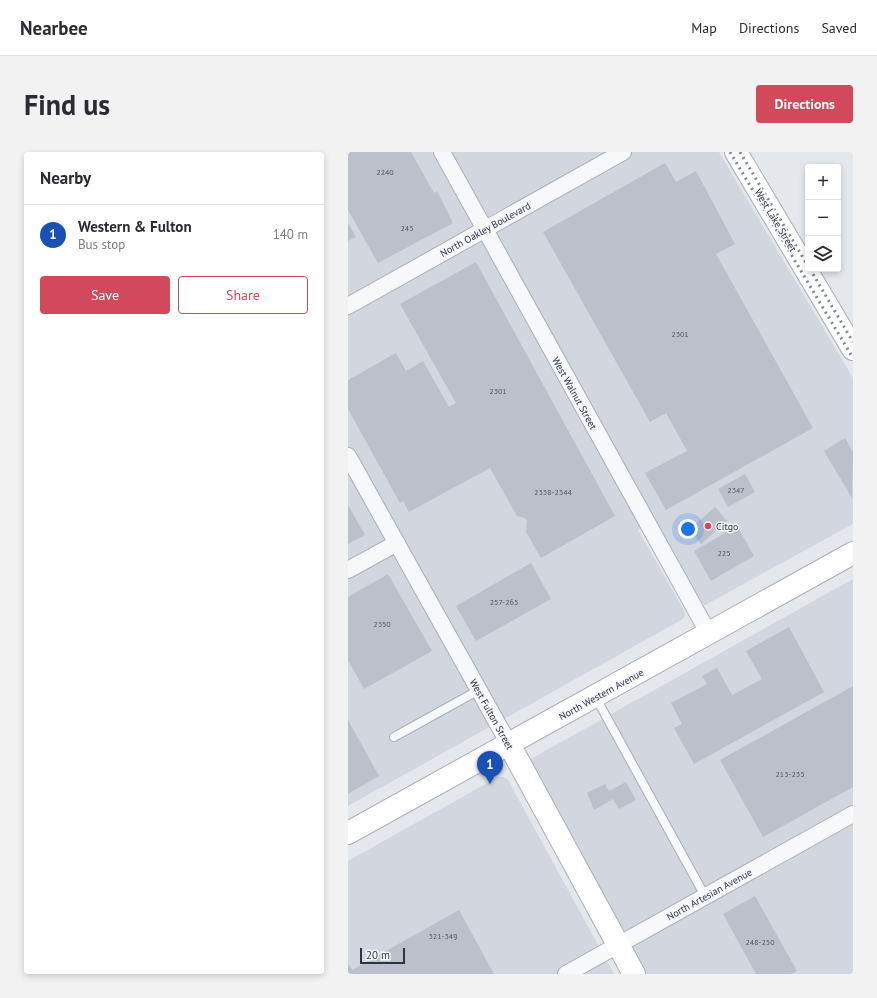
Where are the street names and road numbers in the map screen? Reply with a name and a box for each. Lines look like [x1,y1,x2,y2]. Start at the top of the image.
street label: West Lake Street [752,186,800,255]
street label: North Oakley Boulevard [438,199,533,260]
street label: West Walnut Street [549,355,600,432]
street label: North Western Avenue [557,666,646,723]
street label: West Fulton Street [467,677,517,752]
street label: North Artesian Avenue [664,866,754,923]

